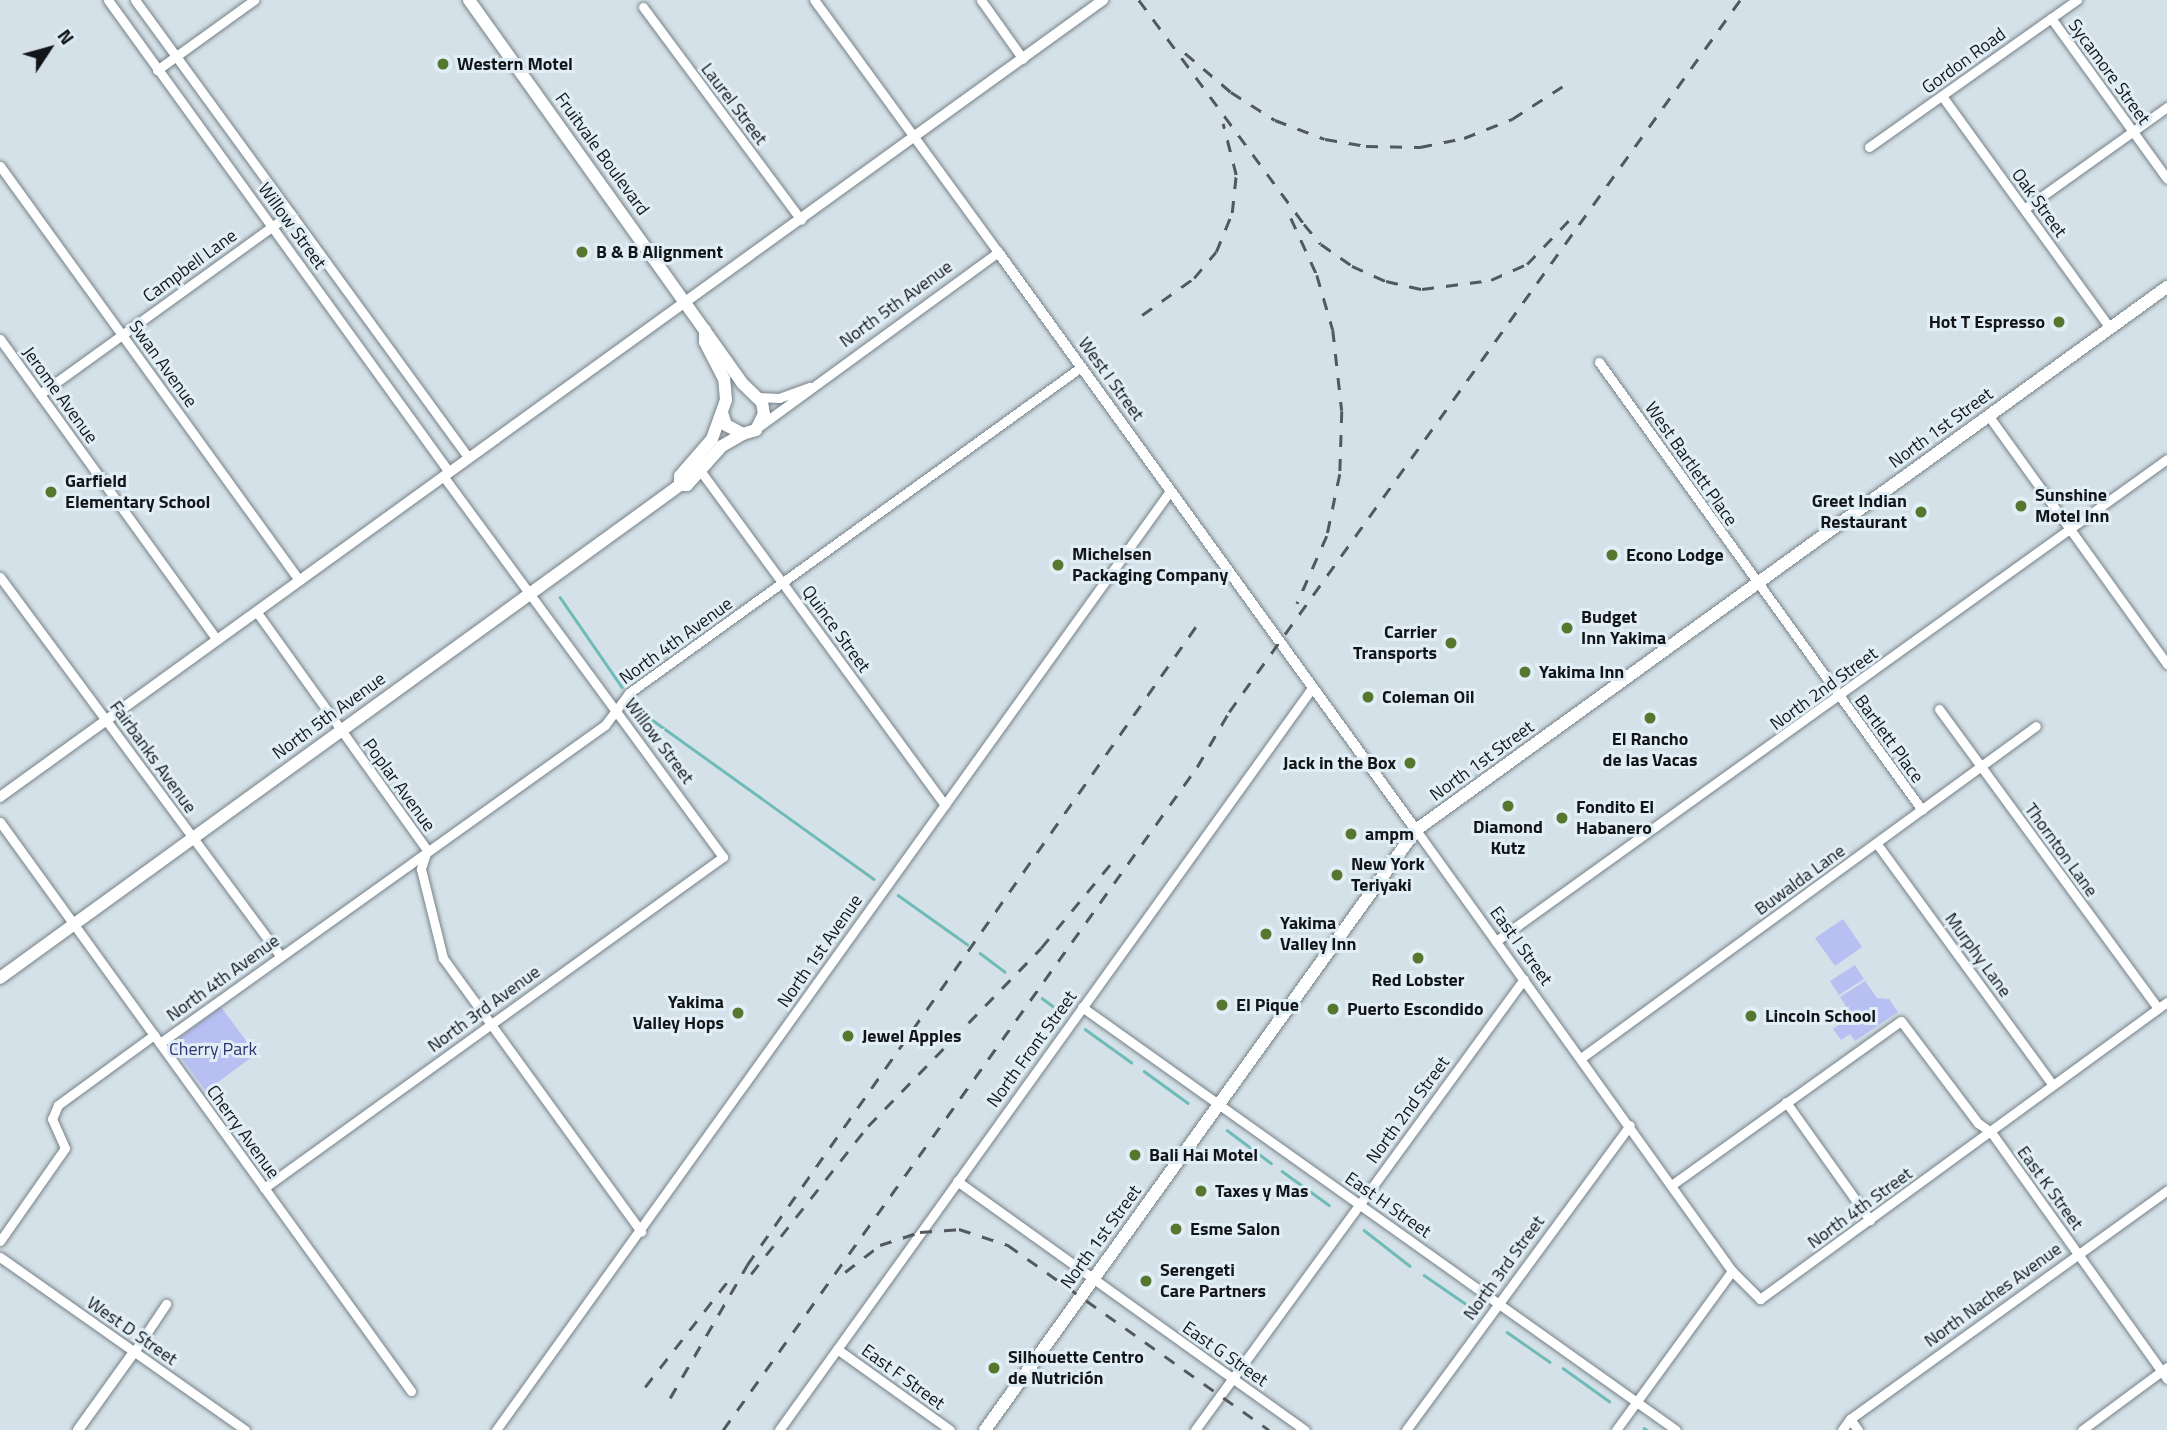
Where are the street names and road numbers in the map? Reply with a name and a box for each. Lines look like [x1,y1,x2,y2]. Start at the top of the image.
street label: Sycamore Street [2064,15,2154,129]
street label: Gordon Road [1918,23,2010,99]
street label: Laurel Street [696,59,772,149]
street label: Fruitvale Boulevard [550,89,654,219]
street label: Oak Street [2007,164,2071,242]
street label: Willow Street [253,179,331,273]
street label: Campbell Lane [139,225,241,307]
street label: North 5th Avenue [835,256,957,352]
street label: Swan Avenue [124,316,202,412]
street label: West I Street [1073,333,1149,425]
street label: Jerome Avenue [18,342,102,448]
street label: North 1st Street [1885,383,1997,473]
street label: West Bartlett Place [1640,398,1742,530]
street label: Quince Street [797,581,875,677]
street label: North 4th Avenue [615,593,737,689]
street label: North 2nd Street [1766,643,1882,735]
street label: North 5th Avenue [268,668,390,764]
street label: Bartlett Place [1850,691,1928,787]
street label: Willow Street [620,694,698,788]
street label: Fairbanks Avenue [105,697,201,817]
street label: North 1st Street [1426,716,1538,806]
street label: Poplar Avenue [358,734,440,836]
street label: Thornton Lane [2020,799,2102,901]
street label: Buwalda Lane [1751,840,1849,920]
street label: North 1st Avenue [773,890,867,1012]
street label: East I Street [1485,902,1557,990]
street label: Murphy Lane [1940,909,2016,1001]
street label: North 4th Avenue [162,930,284,1026]
street label: North 3rd Avenue [424,961,544,1057]
street label: North Front Street [983,987,1081,1111]
street label: North 2nd Street [1362,1052,1454,1168]
street label: Cherry Avenue [202,1081,284,1183]
street label: East K Street [2012,1142,2088,1234]
street label: North 4th Street [1803,1163,1917,1253]
street label: East H Street [1341,1167,1435,1243]
street label: North 1st Street [1056,1181,1146,1293]
street label: North 3rd Street [1459,1212,1549,1324]
street label: North Naches Avenue [1920,1238,2066,1352]
street label: West D Street [83,1292,181,1370]
street label: East G Street [1178,1317,1272,1391]
street label: East F Street [857,1340,949,1414]

